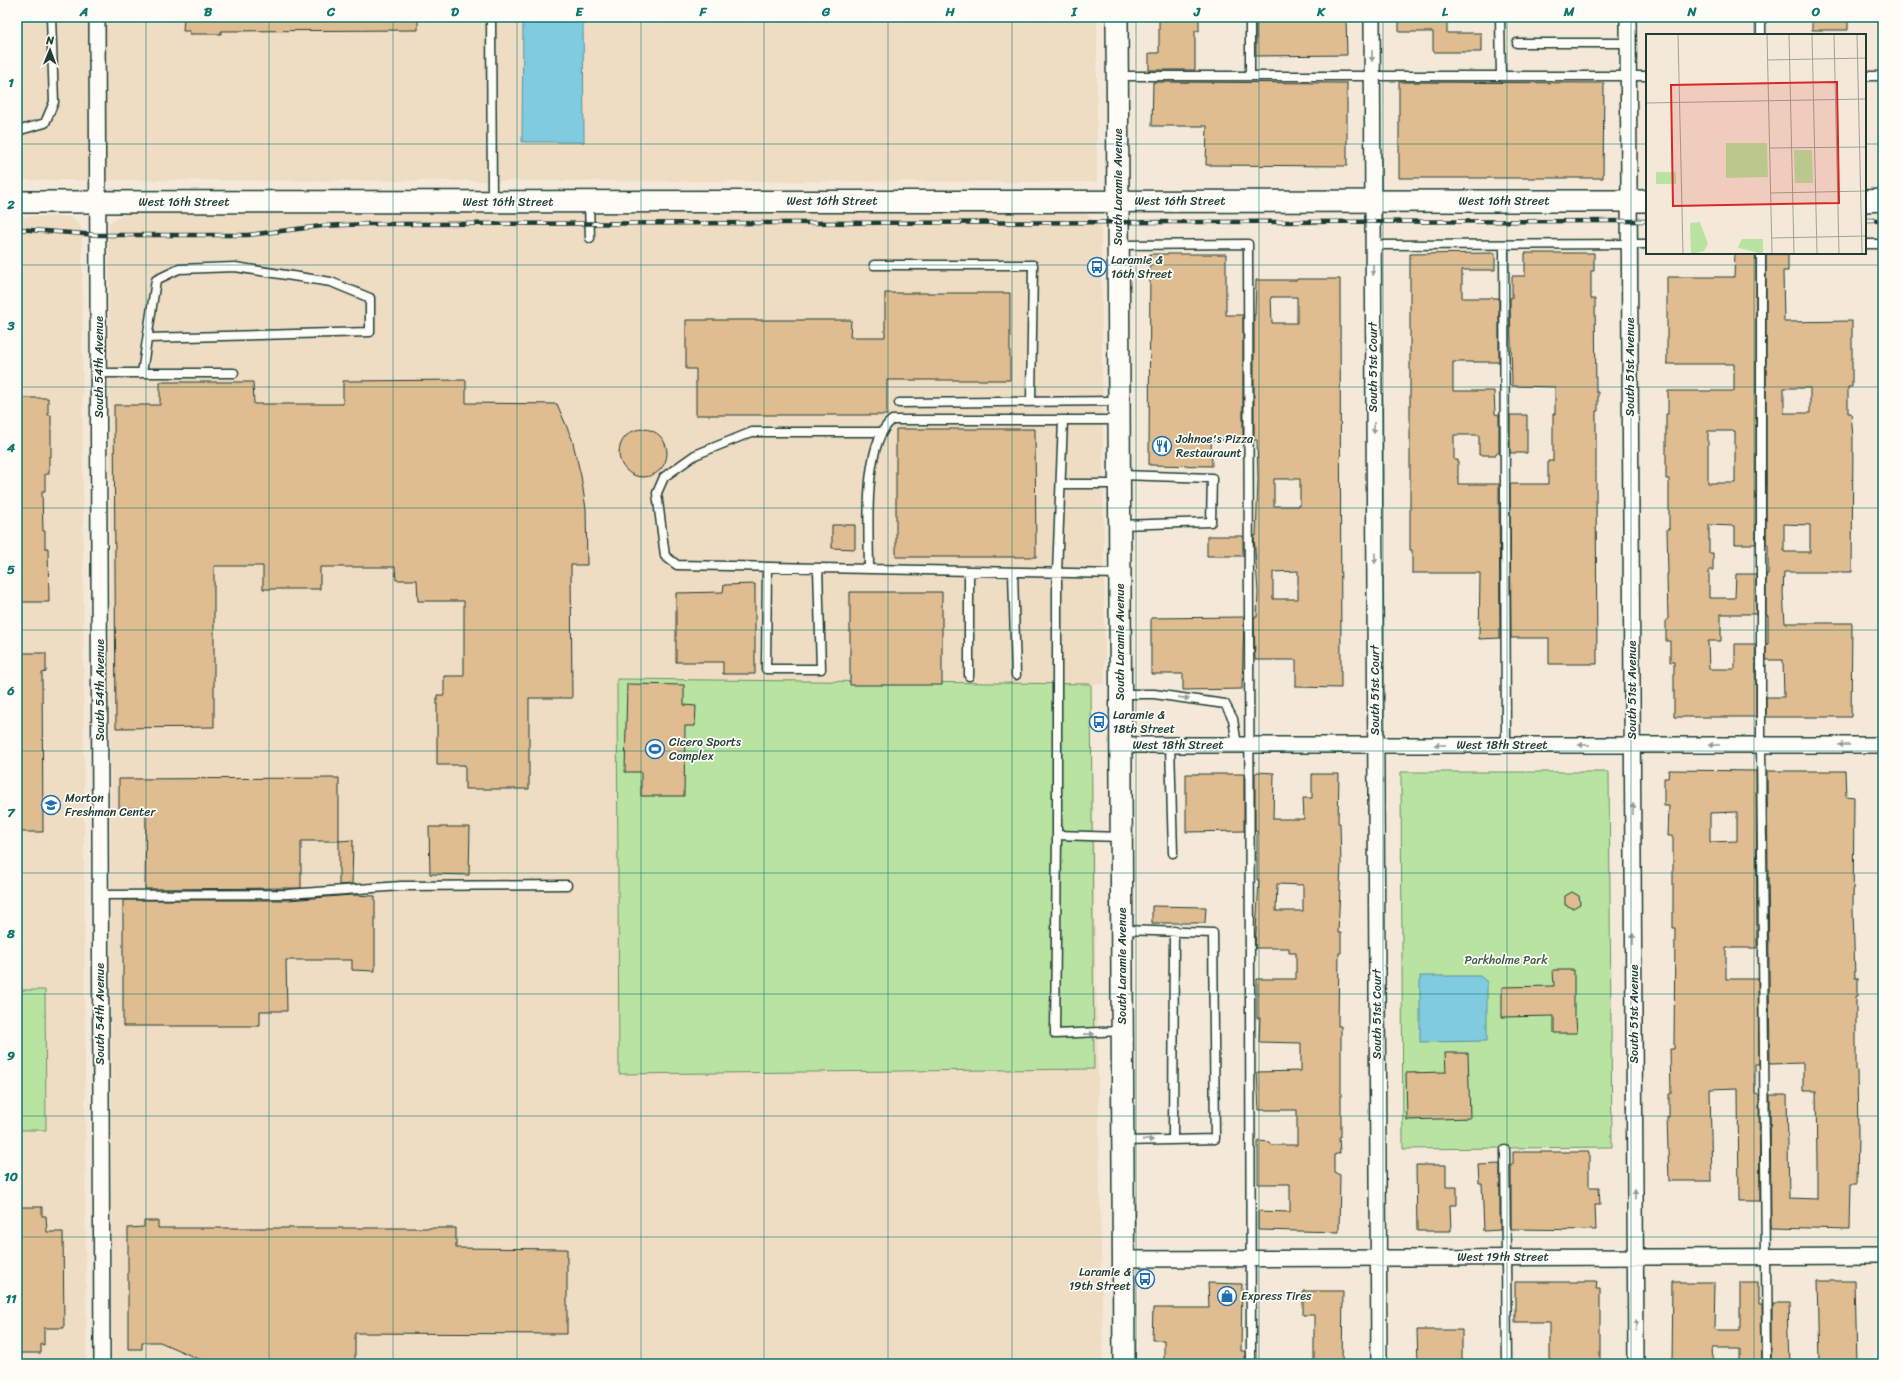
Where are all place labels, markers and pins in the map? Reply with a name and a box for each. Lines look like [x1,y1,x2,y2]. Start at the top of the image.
place label: Laramie & 16th Street [1111,249,1173,285]
bus stop icon: Laramie & 16th Street [1086,256,1108,278]
place label: Johnoe's Pizza Restauraunt [1175,428,1254,464]
restaurant icon: Johnoe's Pizza Restauraunt [1151,435,1173,457]
place label: Laramie & 18th Street [1113,704,1175,740]
bus stop icon: Laramie & 18th Street [1088,711,1110,733]
place label: Cicero Sports Complex [669,731,741,767]
sports icon: Cicero Sports Complex [644,738,666,760]
place label: Morton Freshman Center [65,787,156,823]
school or university icon: Morton Freshman Center [40,794,62,816]
place label: Laramie & 19th Street [1069,1261,1131,1297]
bus stop icon: Laramie & 19th Street [1134,1268,1156,1290]
shop icon: Express Tires [1216,1285,1238,1307]
place label: Express Tires [1241,1285,1312,1307]

